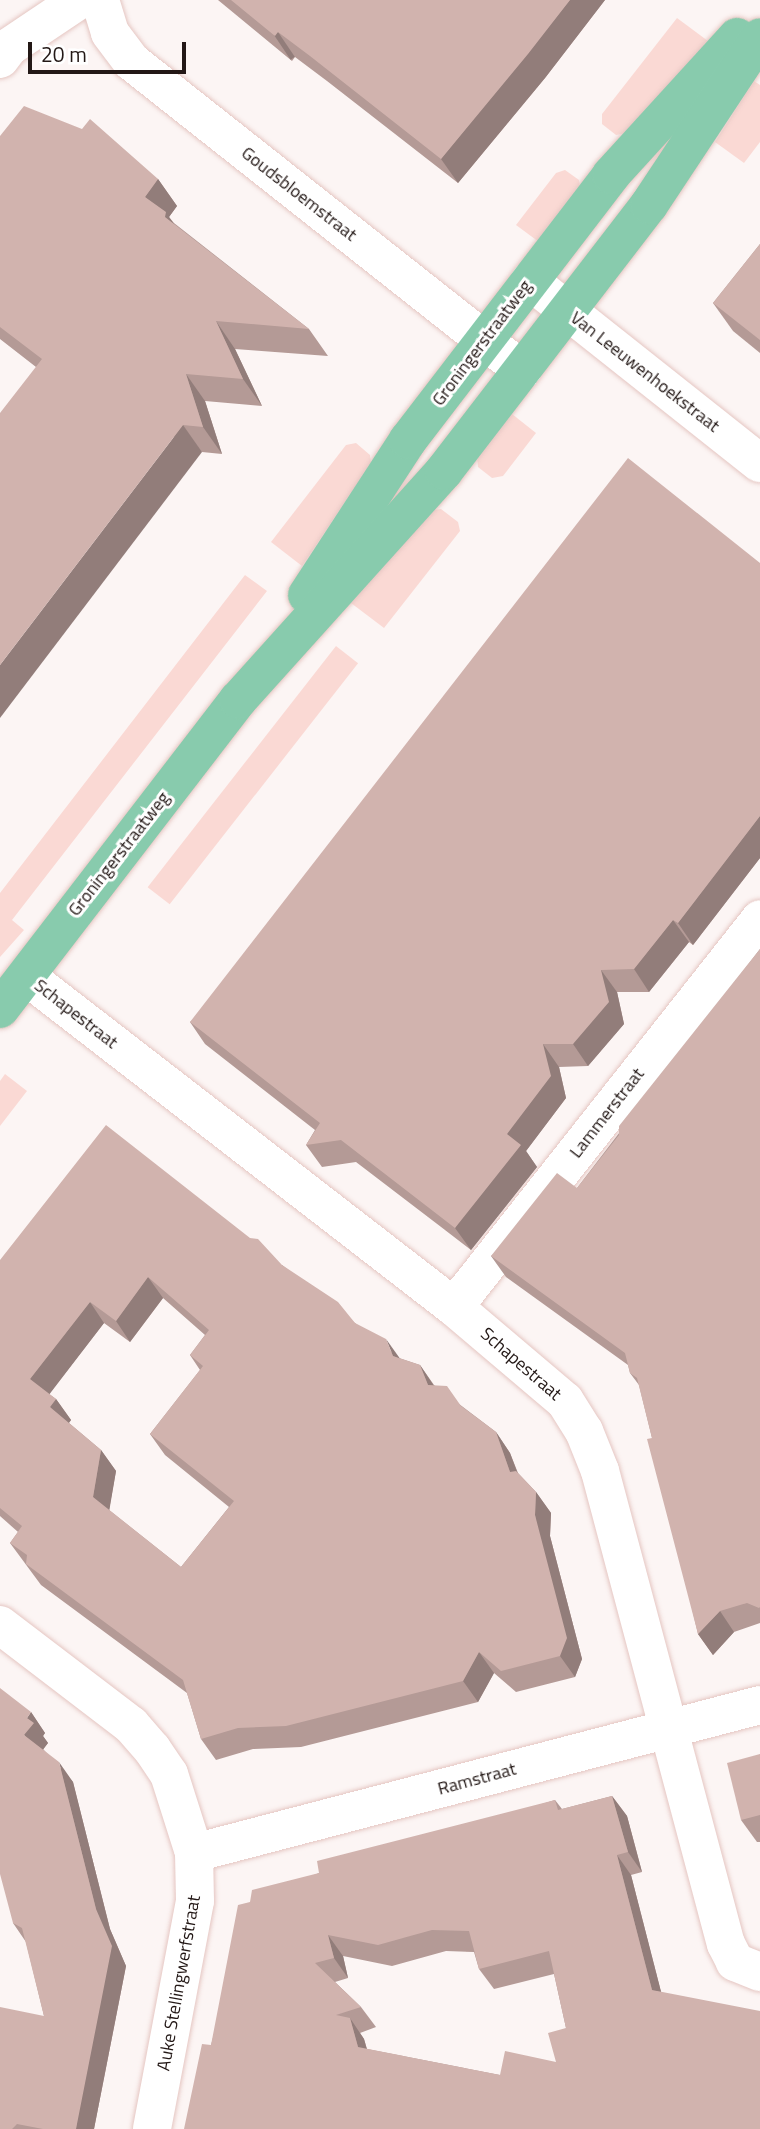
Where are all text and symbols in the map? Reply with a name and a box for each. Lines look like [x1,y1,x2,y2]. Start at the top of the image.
scale bar [32,28,189,72]
text: 20 m [41,38,87,70]
street label: Goudsbloemstraat [237,142,361,246]
street label: Groningerstraatweg [428,276,536,410]
street label: Van Leeuwenhoekstraat [566,307,724,437]
street label: Groningerstraatweg [64,788,174,920]
street label: Schapestraat [30,975,122,1053]
street label: Lammerstraat [565,1064,649,1162]
street label: Schapestraat [476,1323,566,1405]
street label: Ramstraat [435,1758,519,1800]
street label: Auke Stellingwerfstraat [153,1893,205,2073]

